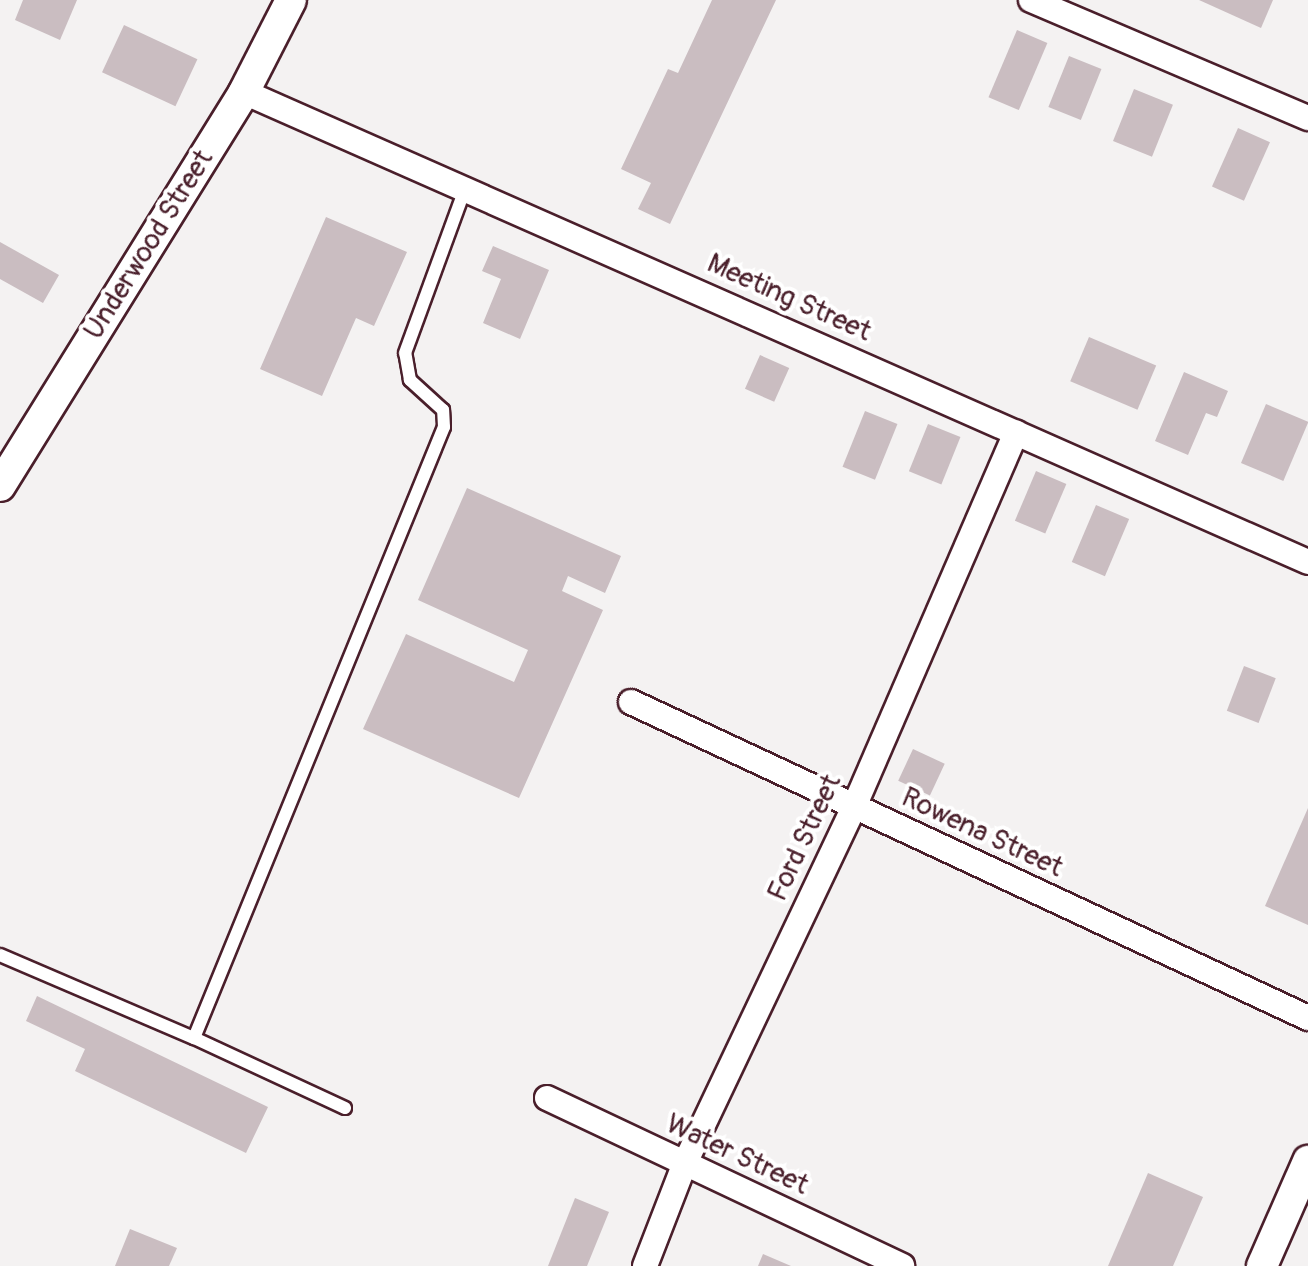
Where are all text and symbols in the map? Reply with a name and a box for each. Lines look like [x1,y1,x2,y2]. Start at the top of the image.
street label: Underwood Street [77,144,221,346]
street label: Meeting Street [702,247,876,349]
street label: Ford Street [761,769,849,907]
street label: Rowena Street [896,781,1068,885]
street label: Water Street [660,1107,814,1203]

